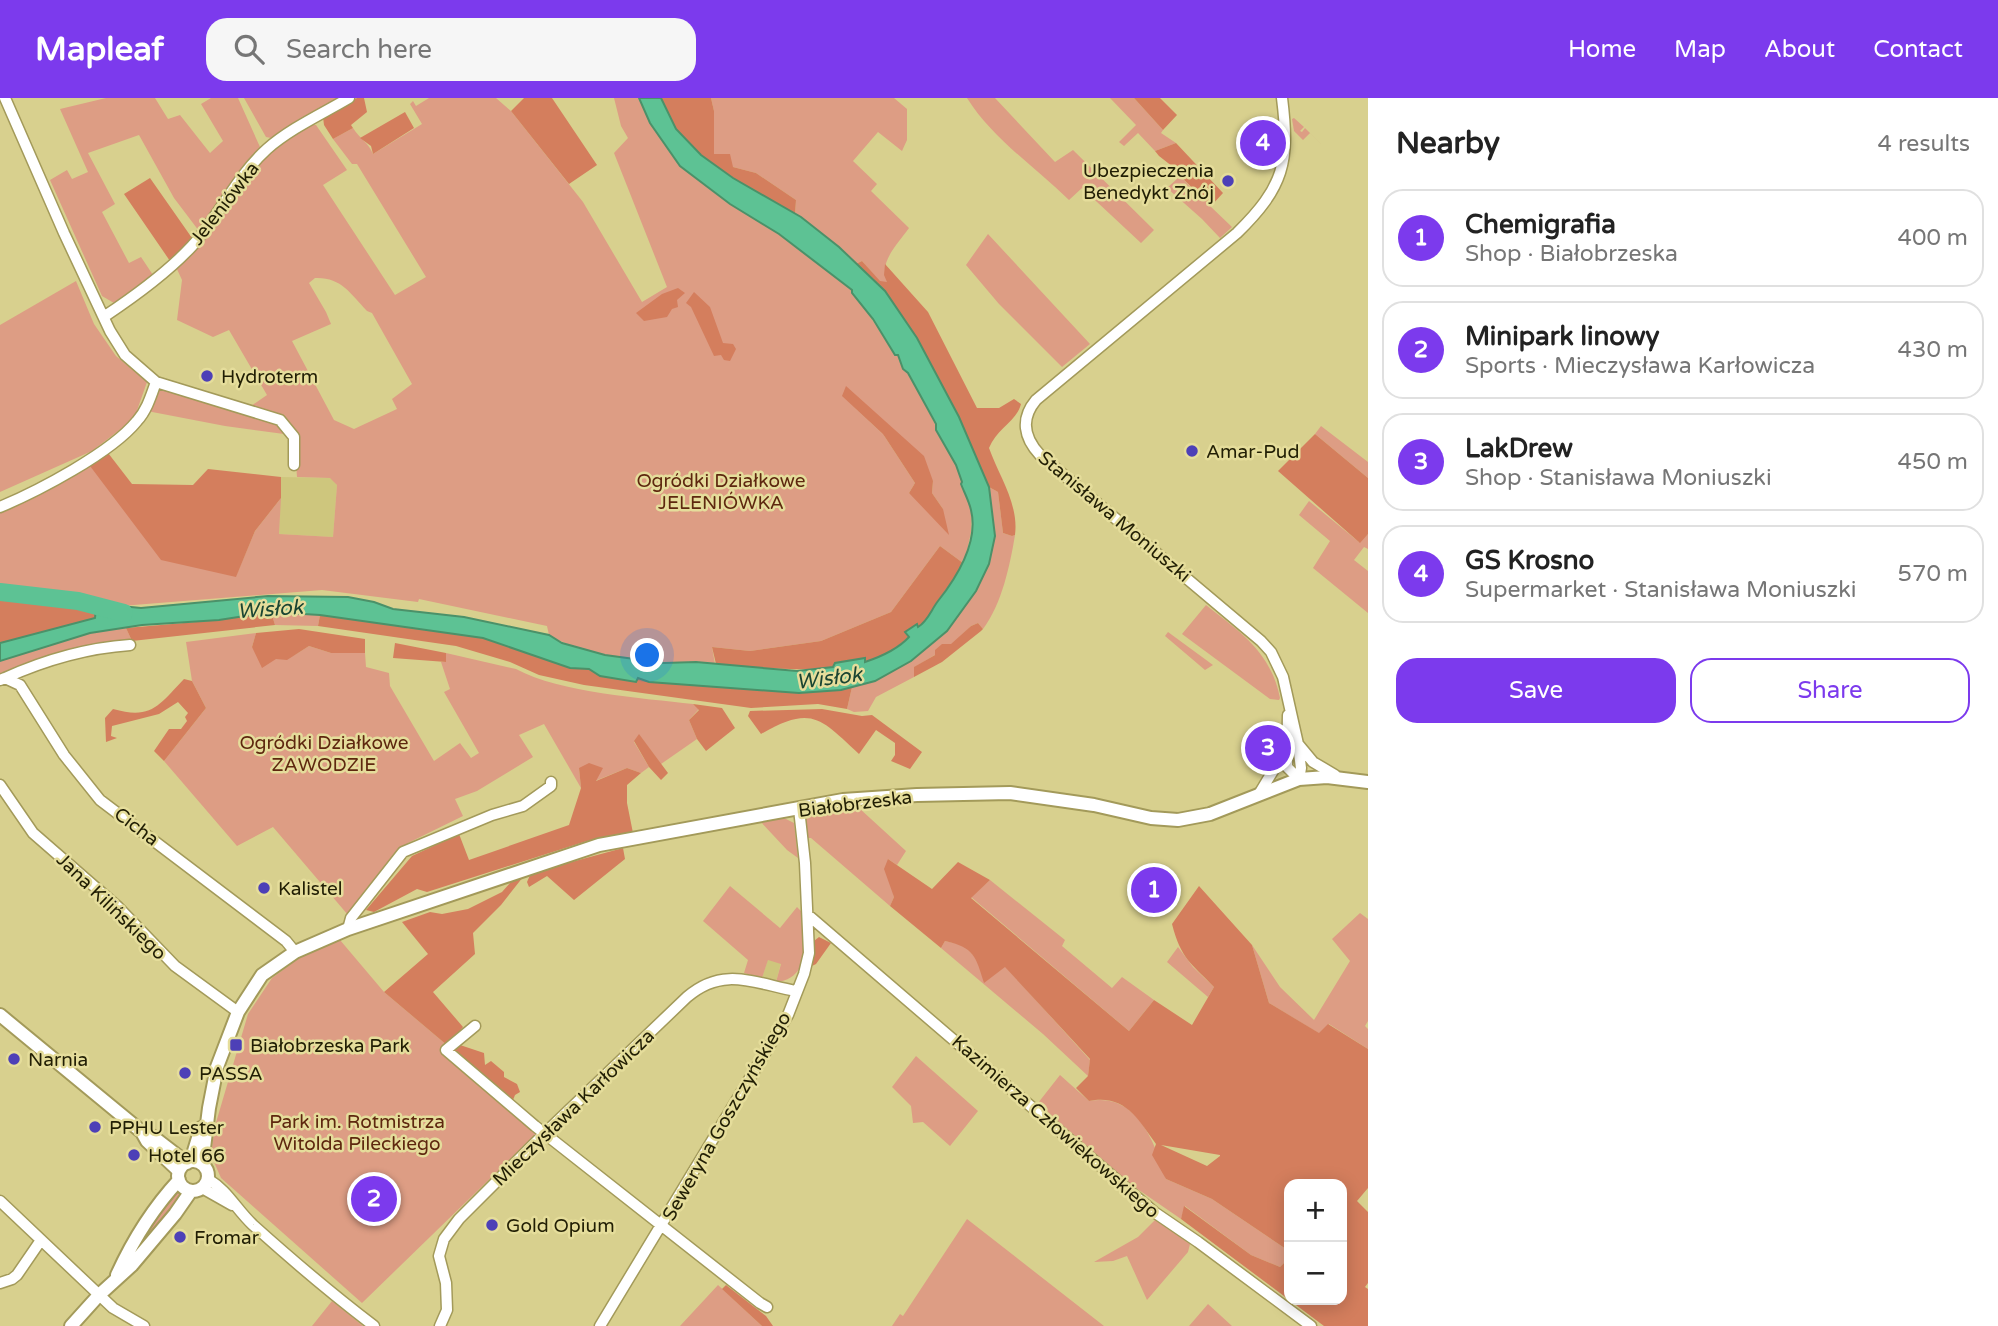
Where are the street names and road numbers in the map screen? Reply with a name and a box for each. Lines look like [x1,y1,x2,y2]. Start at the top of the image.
street label: Jeleniówka [186,158,264,249]
street label: Stanisława Moniuszki [1034,447,1195,587]
street label: Białobrzeska [797,786,913,822]
street label: Cicha [110,803,163,851]
street label: Jana Kilińskiego [52,849,171,965]
street label: Seweryna Goszczyńskiego [658,1008,796,1225]
street label: Mieczysława Karłowicza [488,1025,659,1191]
street label: Kazimierza Człowiekowskiego [947,1031,1164,1223]

